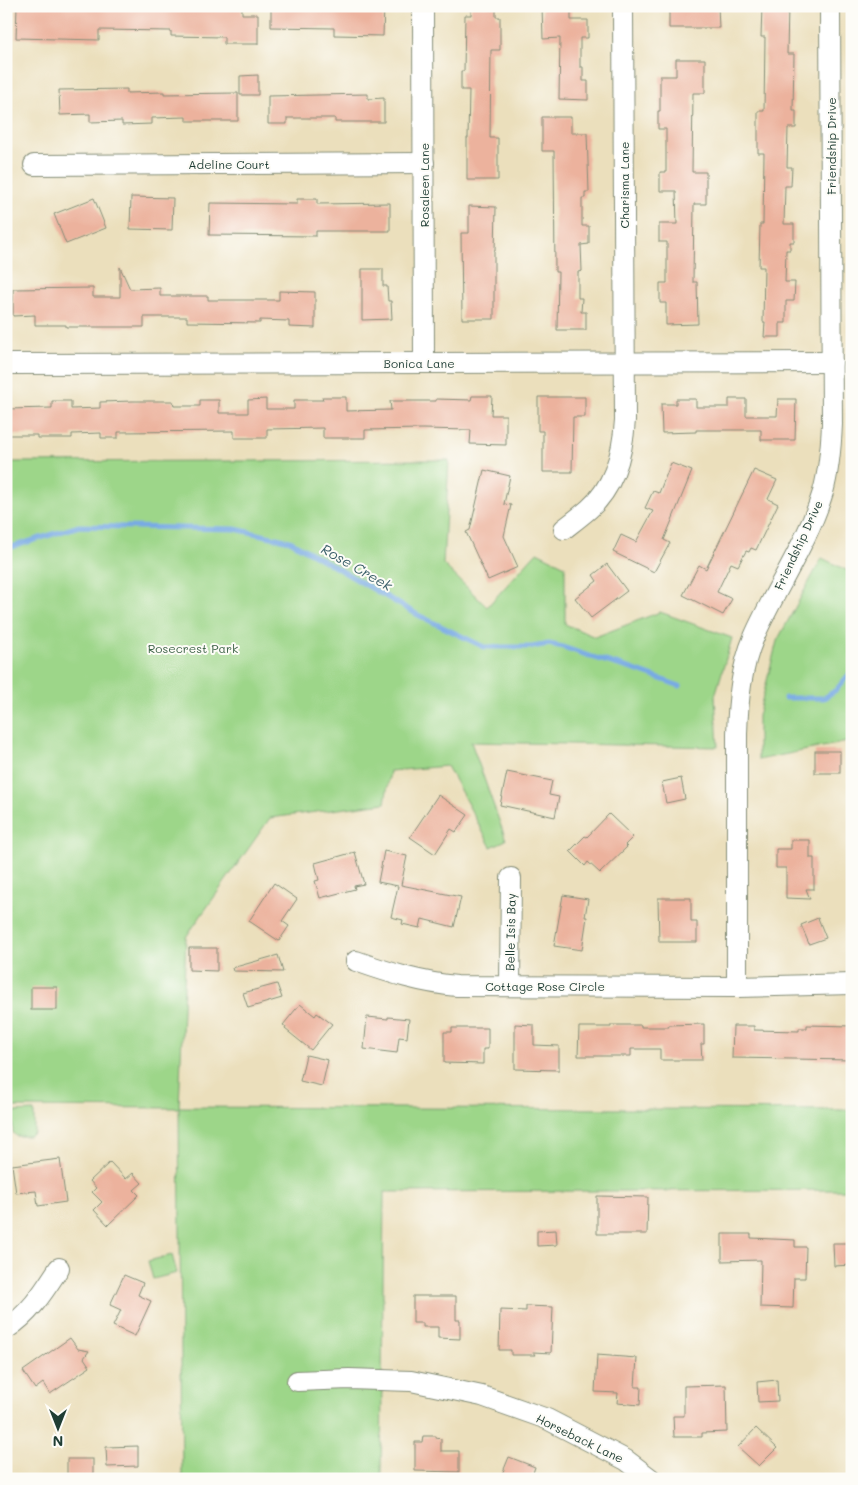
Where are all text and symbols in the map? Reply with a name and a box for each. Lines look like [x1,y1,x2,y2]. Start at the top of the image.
street label: Friendship Drive [823,97,839,195]
street label: Charisma Lane [616,141,632,229]
street label: Rosaleen Lane [416,143,432,227]
street label: Adeline Court [188,156,270,172]
street label: Bonica Lane [383,355,455,371]
street label: Friendship Drive [770,498,826,592]
water label: Rose Creek [318,539,396,595]
park label: Rosecrest Park [148,640,238,656]
street label: Belle Isis Bay [501,893,519,971]
street label: Cottage Rose Circle [485,978,605,994]
north arrow [32,1402,82,1452]
street label: Horseback Lane [534,1410,626,1466]
text: N [53,1432,63,1451]

